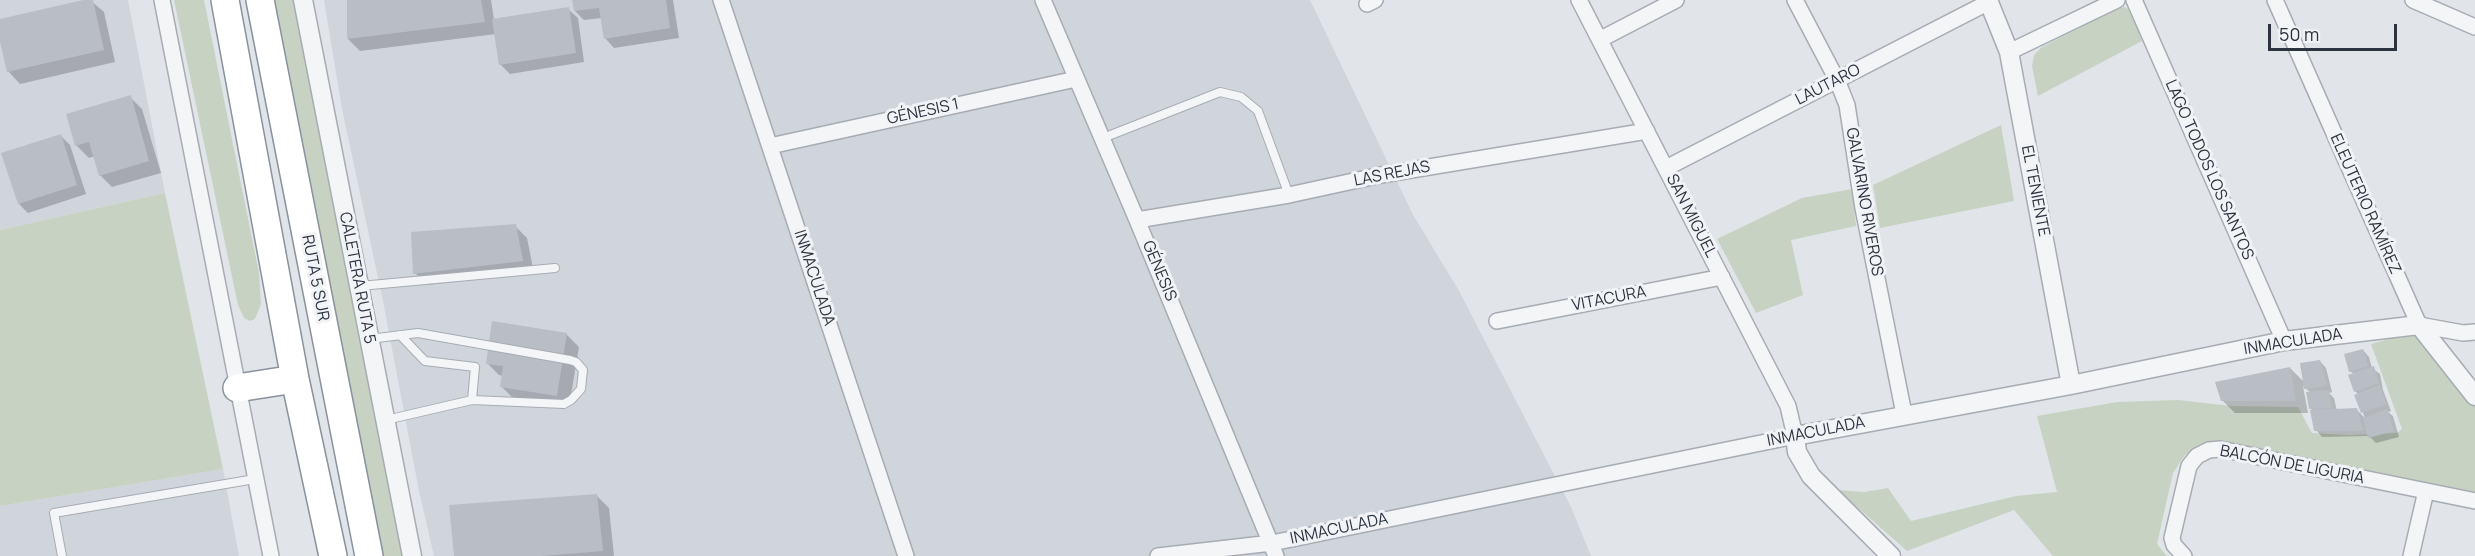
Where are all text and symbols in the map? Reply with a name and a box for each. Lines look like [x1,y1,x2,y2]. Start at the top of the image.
scale bar [2271,12,2400,50]
text: 50 m [2279,22,2319,46]
street label: LAUTARO [1792,61,1864,109]
street label: LAGO TODOS LOS SANTOS [2161,77,2257,263]
street label: GÉNESIS 1 [885,95,961,129]
street label: GALVARINO RIVEROS [1841,126,1887,278]
street label: ELEUTERIO RAMÍREZ [2325,131,2405,277]
street label: EL TENIENTE [2017,144,2053,238]
street label: LAS REJAS [1352,157,1432,191]
street label: SAN MIGUEL [1662,171,1720,261]
street label: CALETERA RUTA 5 [335,211,379,345]
street label: INMACULADA [789,228,839,328]
street label: RUTA 5 SUR [297,233,333,323]
street label: GÉNESIS [1138,238,1180,304]
street label: VITACURA [1570,282,1648,316]
street label: INMACULADA [2242,325,2344,359]
street label: INMACULADA [1765,413,1867,451]
street label: BALCÓN DE LIGURIA [2218,442,2366,488]
street label: INMACULADA [1288,509,1390,549]

